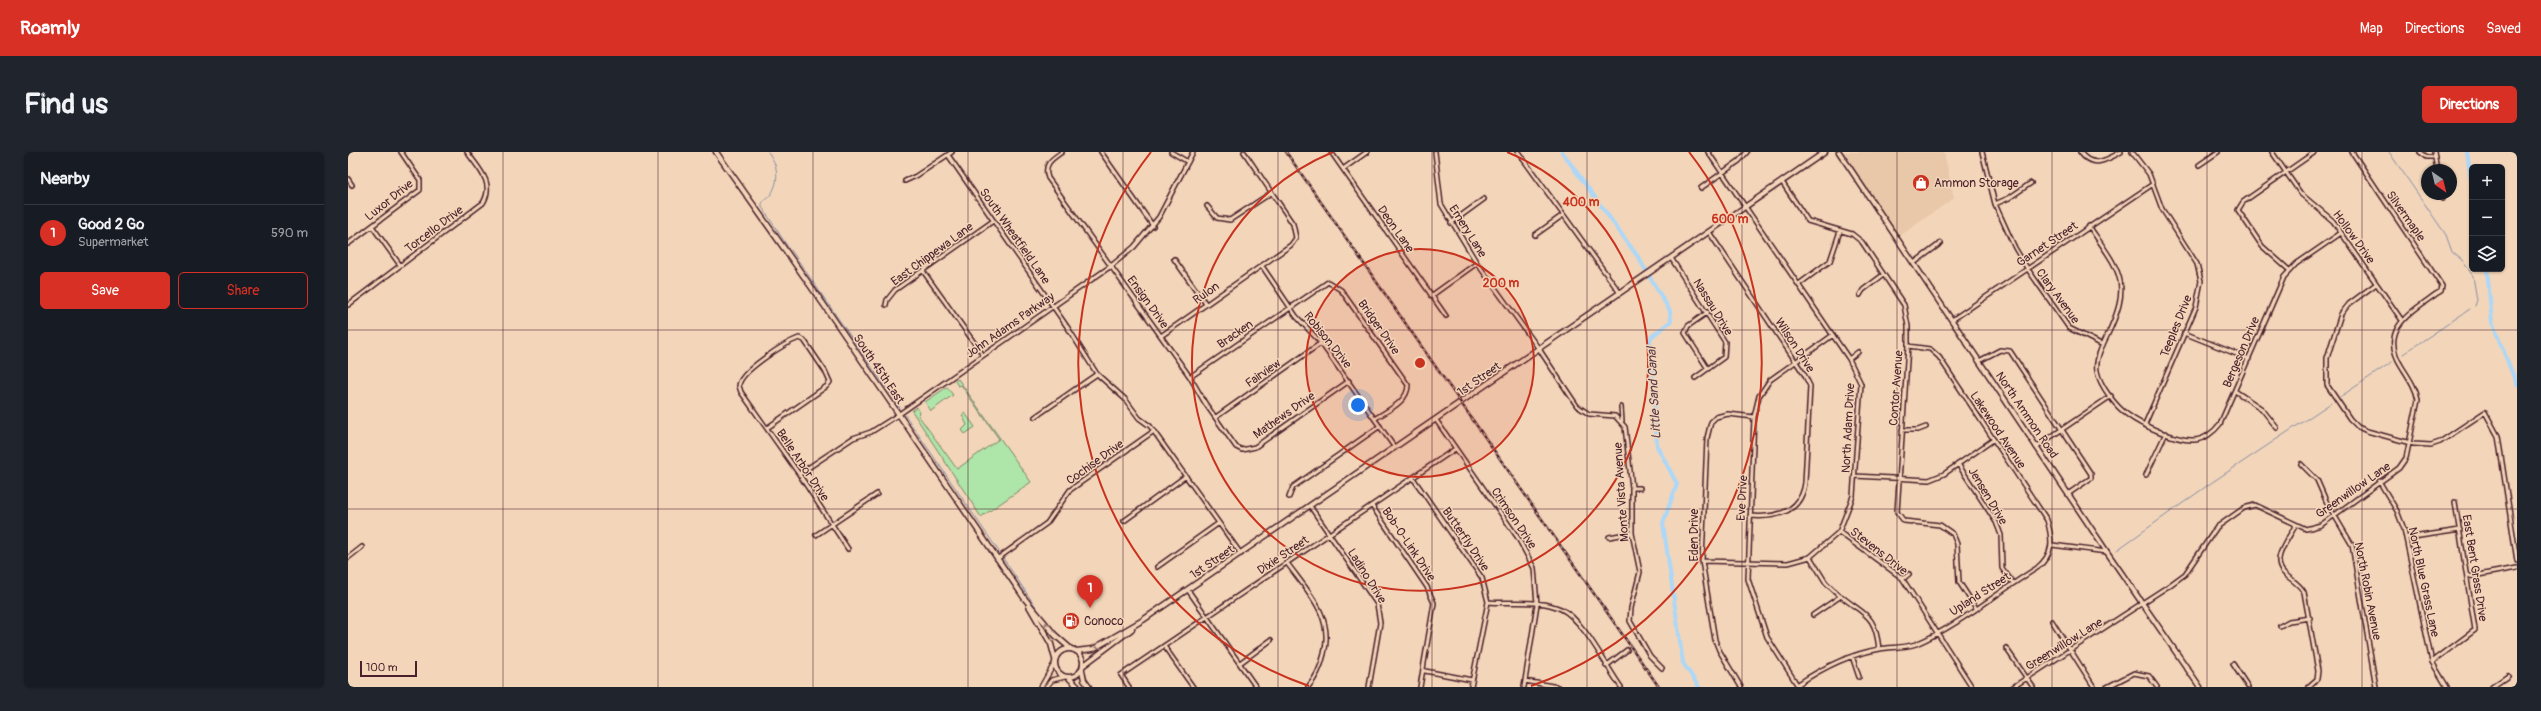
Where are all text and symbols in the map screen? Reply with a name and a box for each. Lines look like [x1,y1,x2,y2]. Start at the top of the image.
text: Roamly [20,16,80,40]
text: Map [2360,20,2383,37]
text: Directions [2405,20,2464,37]
text: Saved [2486,20,2521,37]
button: Directions [2422,86,2517,123]
text: Find us [24,87,108,122]
north arrow [2421,164,2457,200]
map controls [2469,164,2505,272]
button: + [2469,164,2505,200]
text: Nearby [40,168,89,189]
shop icon: Ammon Storage [1911,173,1931,193]
street label: Luxor Drive [362,176,417,224]
place label: Ammon Storage [1934,176,2019,191]
street label: South Wheatfield Lane [976,186,1053,287]
street label: Silvermaple [2383,188,2428,245]
text: 400 m [1562,195,1600,210]
button: − [2469,200,2505,236]
street label: Emery Lane [1445,202,1490,261]
street label: Torcello Drive [402,203,467,256]
street label: Deon Lane [1374,203,1417,256]
street label: Hollow Drive [2329,208,2378,267]
text: 600 m [1712,212,1749,227]
text: Good 2 Go [78,215,144,234]
street label: Garnet Street [2014,218,2081,270]
street label: East Chippewa Lane [888,219,976,289]
text: 1 [50,225,56,241]
text: 590 m [271,225,308,241]
text: Supermarket [78,234,149,250]
button: layers [2469,236,2505,272]
street label: Clary Avenue [2032,266,2083,327]
button: Save [40,272,170,309]
button: Share [178,272,308,309]
street label: Ensign Drive [1123,273,1172,332]
text: 200 m [1483,276,1520,291]
street label: Nassau Drive [1689,276,1736,338]
street label: Rulon [1190,279,1223,308]
street label: John Adams Parkway [963,289,1057,362]
street label: Teeples Drive [2157,293,2196,359]
street label: Bridger Drive [1354,297,1403,358]
street label: Robison Drive [1300,309,1355,372]
street label: Bergeson Drive [2220,314,2263,390]
street label: Wilson Drive [1771,315,1818,375]
street label: Bracken [1215,317,1256,352]
street label: South 45th East [850,331,908,407]
water label: Little Sand Canal [1643,344,1664,440]
street label: Contor Avenue [1886,350,1907,426]
street label: Fairview [1243,356,1284,391]
centre of rings [1413,356,1427,370]
street label: 1st Street [1454,359,1504,400]
street label: North Ammon Road [1992,369,2061,462]
street label: North Adam Drive [1839,383,1858,473]
street label: Mathews Drive [1251,389,1318,442]
street label: Lakewood Avenue [1966,389,2029,472]
your location [1348,395,1368,415]
street label: Belle Arbor Drive [773,426,832,504]
street label: Cochise Drive [1064,437,1127,488]
street label: Monte Vista Avenue [1611,442,1632,542]
street label: Greenwillow Lane [2313,459,2394,522]
street label: Jensen Drive [1965,465,2011,528]
street label: Eve Drive [1734,475,1751,521]
street label: Crimson Drive [1488,485,1540,552]
street label: Bob-O-Link Drive [1378,505,1439,584]
street label: Butterfly Drive [1439,505,1492,574]
street label: Eden Drive [1687,508,1702,561]
street label: East Bent Grass Drive [2459,514,2490,623]
street label: Stevens Drive [1847,524,1911,579]
street label: North Blue Grass Lane [2405,526,2443,638]
street label: Dixie Street [1255,533,1312,578]
street label: North Robin Avenue [2351,541,2384,641]
street label: 1st Street [1187,542,1237,583]
street label: Ladino Drive [1344,546,1389,607]
street label: Upland Street [1947,569,2014,620]
pin: 1 [1077,575,1103,608]
fuel station icon: Conoco [1061,611,1081,631]
place label: Conoco [1084,614,1124,629]
street label: Greenwillow Lane [2023,615,2106,674]
one-way arrow [1045,622,1052,630]
one-way arrow [1095,641,1102,648]
scale bar [360,659,417,678]
text: 100 m [366,661,397,674]

